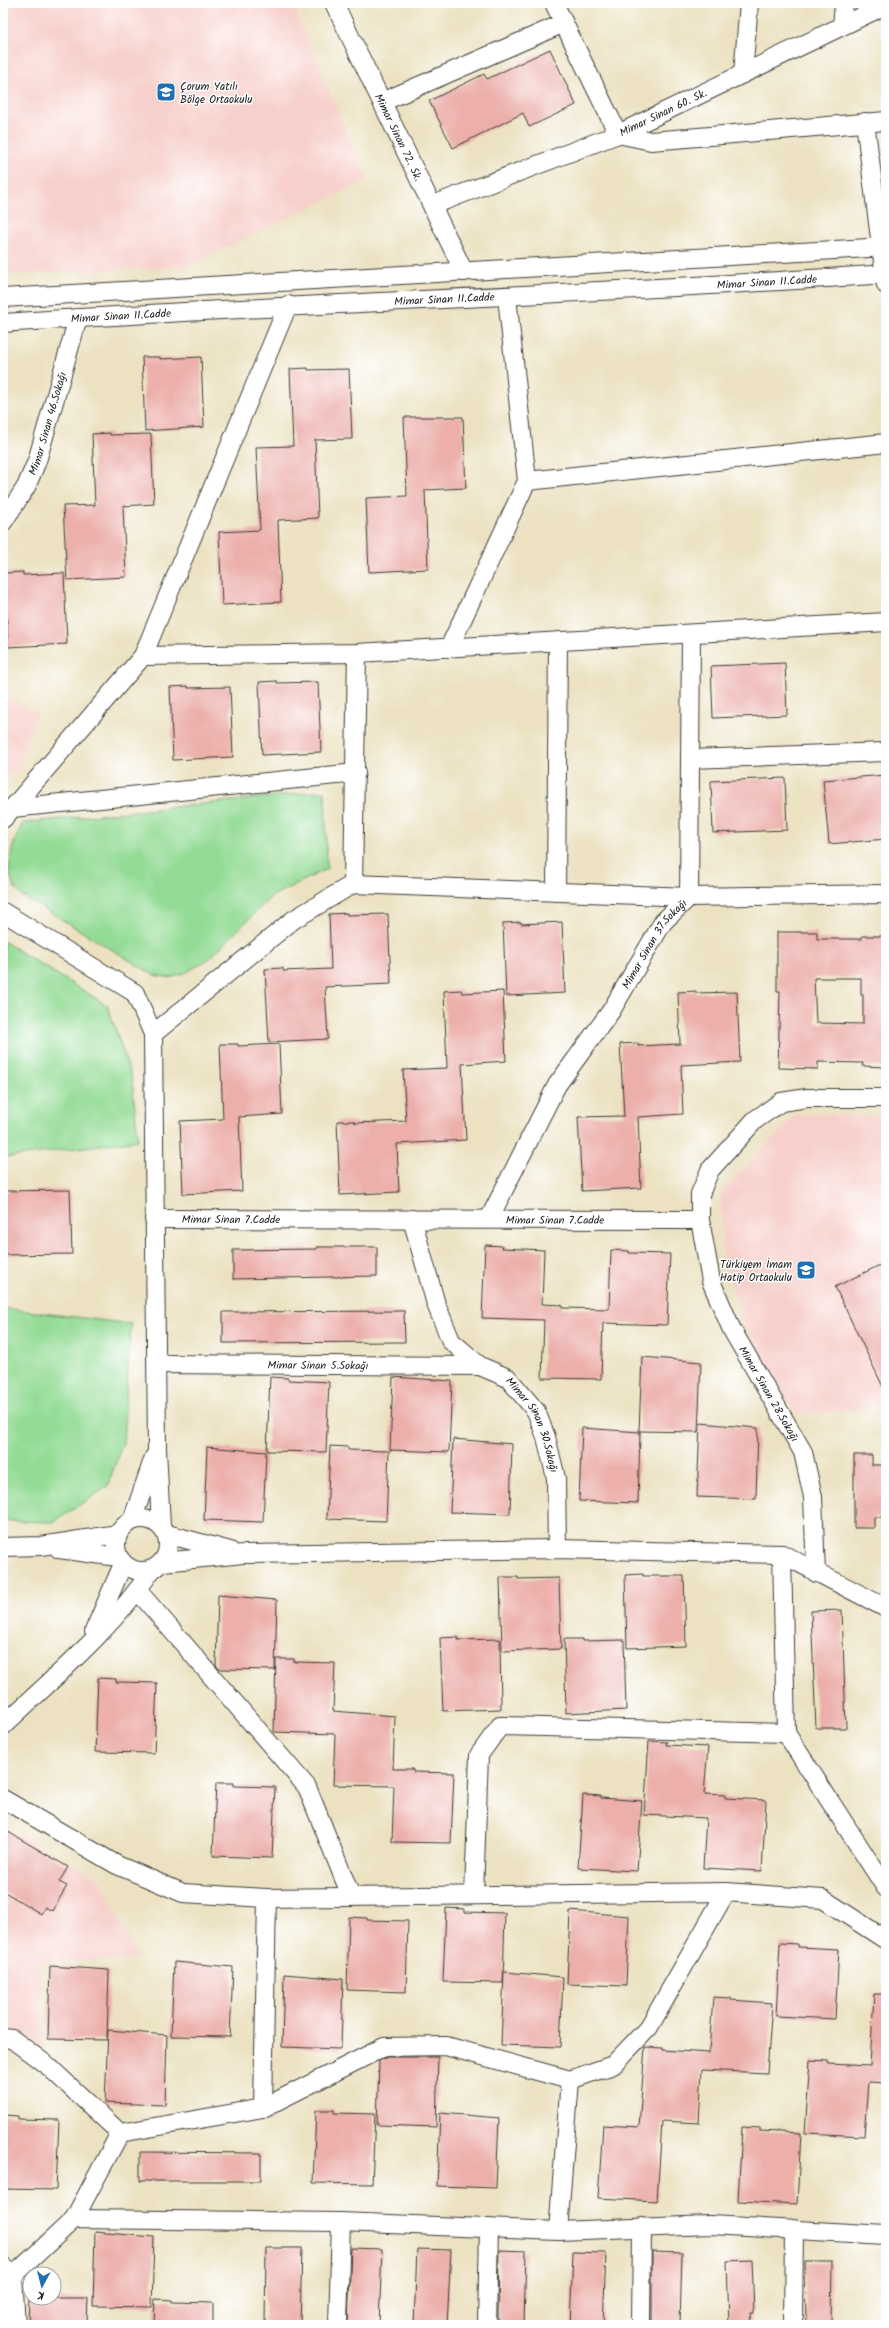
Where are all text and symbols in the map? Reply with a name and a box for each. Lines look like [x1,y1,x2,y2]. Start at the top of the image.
place label: Çorum Yatılı Bölge Ortaokulu [180,78,253,109]
school or university icon: Çorum Yatılı Bölge Ortaokulu [155,81,177,103]
street label: Mimar Sinan 60. Sk. [616,84,710,142]
street label: Mimar Sinan 72. Sk. [369,91,427,184]
street label: Mimar Sinan 11.Cadde [716,271,818,295]
street label: Mimar Sinan 11.Cadde [394,288,495,311]
street label: Mimar Sinan 11.Cadde [70,305,171,329]
street label: Mimar Sinan 46.Sokağı [24,370,72,478]
street label: Mimar Sinan 37.Sokağı [618,895,692,993]
street label: Mimar Sinan 7.Cadde [182,1211,280,1229]
street label: Mimar Sinan 7.Cadde [506,1212,604,1230]
place label: Türkiyem İmam Hatip Ortaokulu [720,1256,793,1287]
school or university icon: Türkiyem İmam Hatip Ortaokulu [795,1259,817,1281]
street label: Mimar Sinan 28.Sokağı [733,1343,803,1446]
street label: Mimar Sinan 5.Sokağı [267,1357,369,1375]
street label: Mimar Sinan 30.Sokağı [501,1373,562,1475]
north arrow [22,2266,62,2306]
text: K [36,2286,45,2304]

